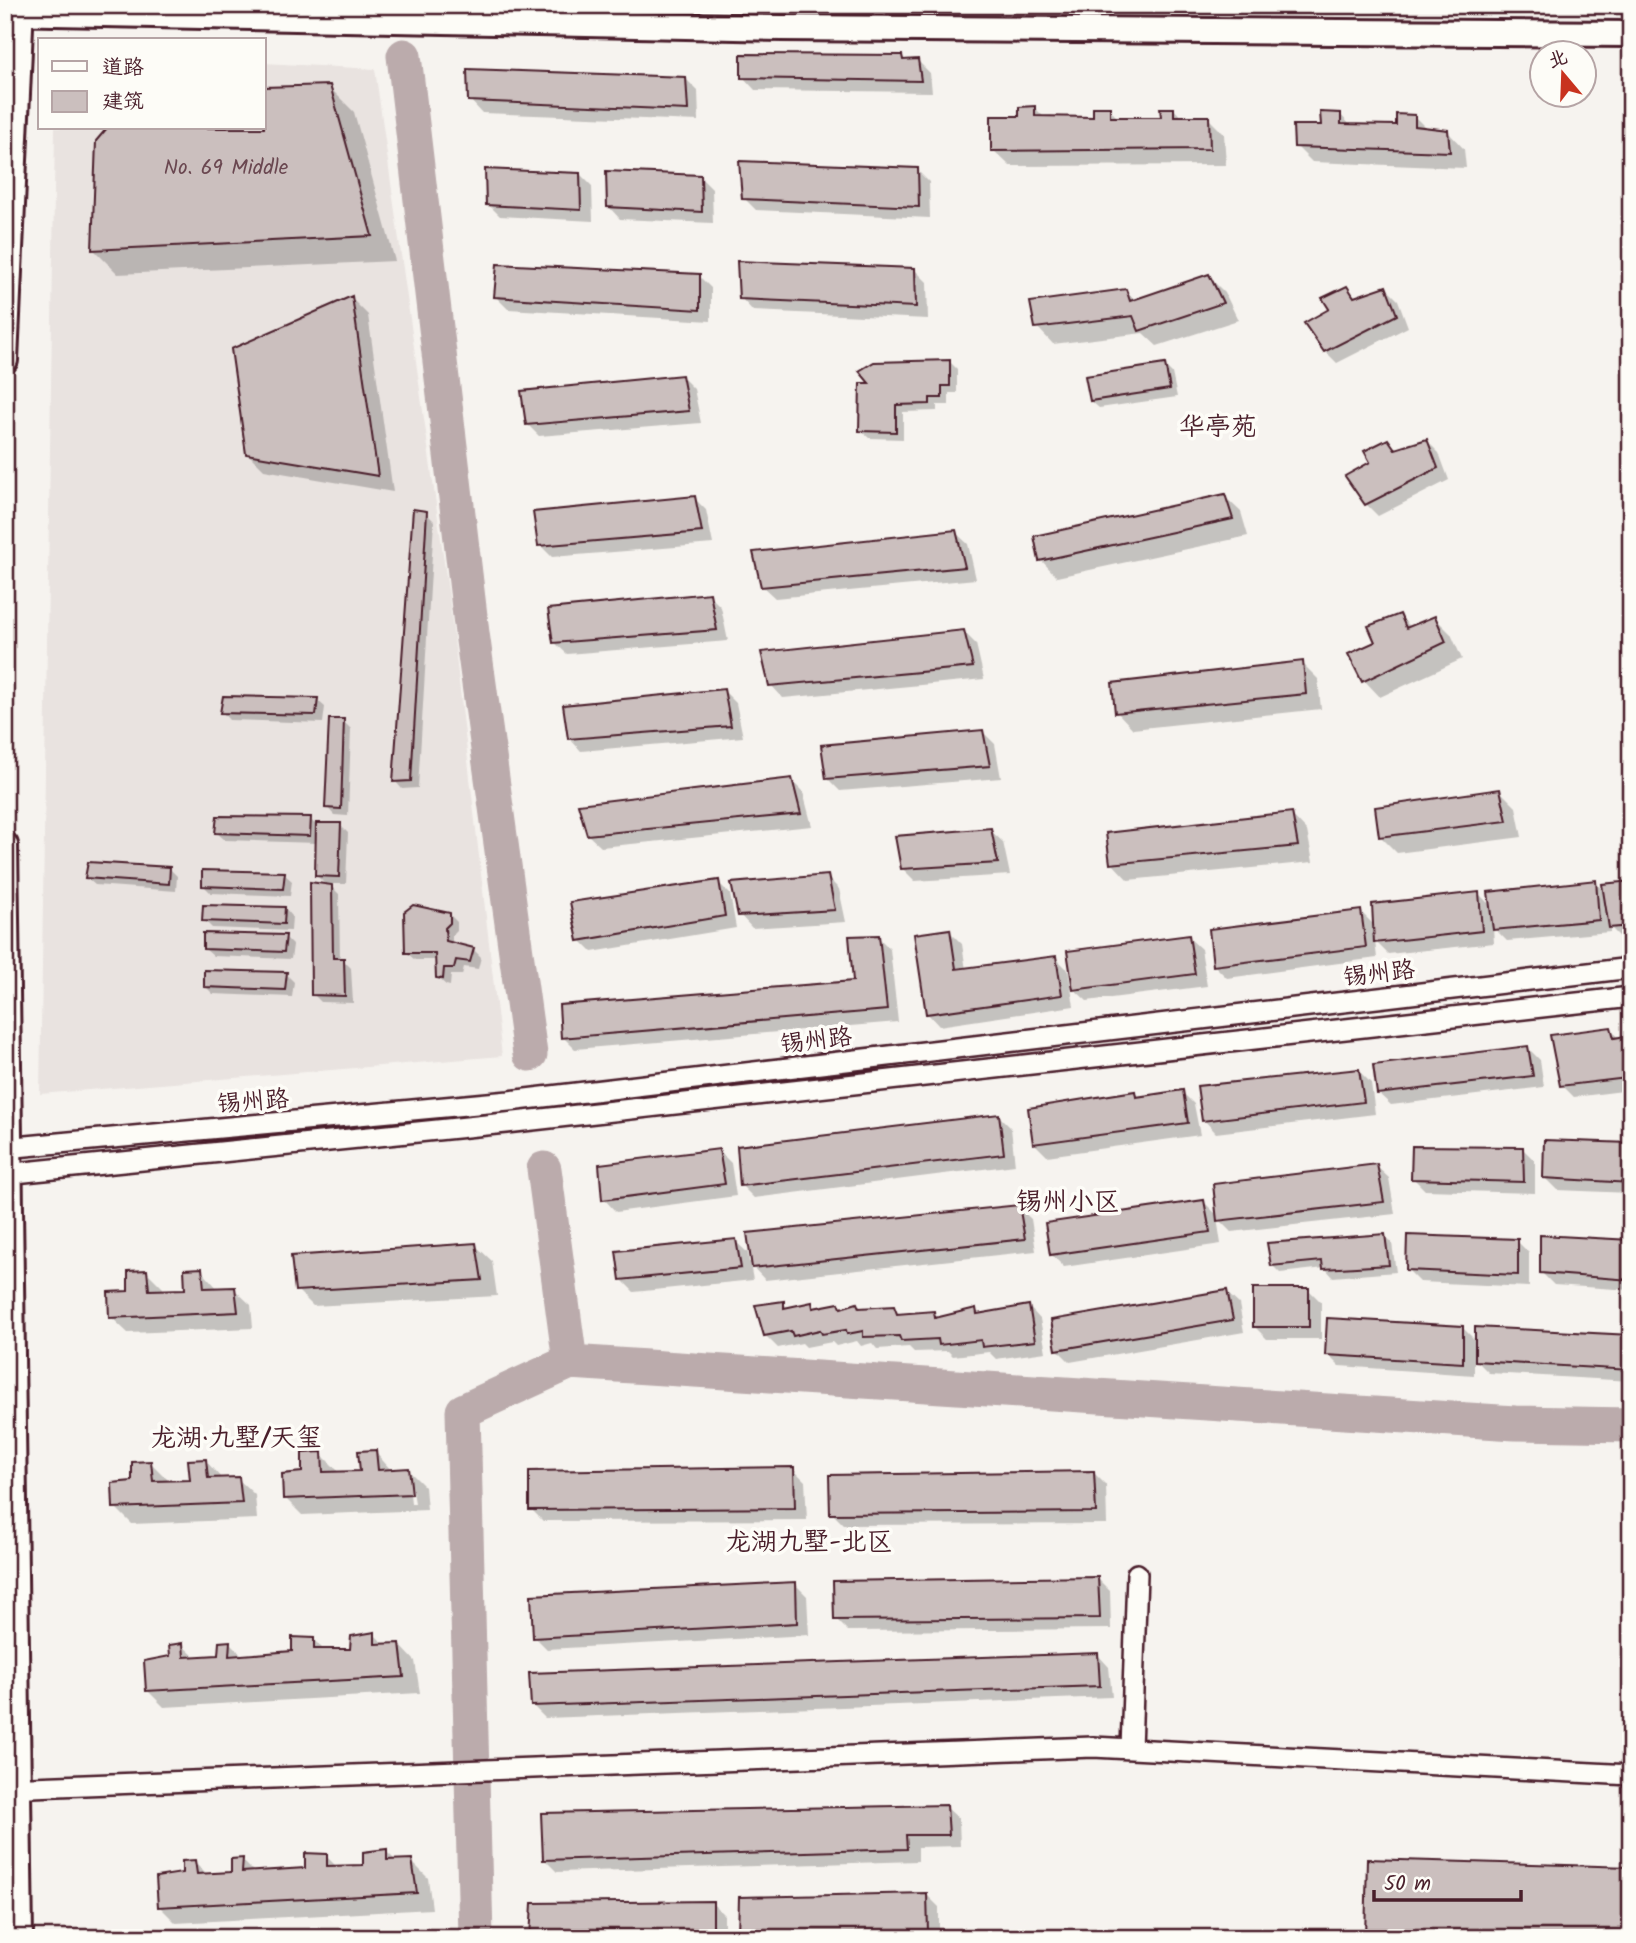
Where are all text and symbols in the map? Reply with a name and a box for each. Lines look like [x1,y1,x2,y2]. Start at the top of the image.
legend [38,38,266,130]
north arrow [1528,38,1598,108]
text: 北 [1544,43,1572,77]
text: 道路 [102,52,144,85]
text: 建筑 [102,86,144,119]
house number: No. 69 Middle [164,152,289,185]
district label: 华亭苑 [1179,407,1257,449]
street label: 锡州路 [1341,951,1417,998]
street label: 锡州路 [778,1018,854,1065]
street label: 锡州路 [216,1080,291,1125]
district label: 锡州小区 [1016,1182,1120,1224]
district label: 龙湖·九墅/天玺 [150,1418,322,1460]
district label: 龙湖九墅-北区 [725,1522,893,1564]
scale bar [1374,1859,1520,1903]
text: 50 m [1384,1868,1431,1901]

